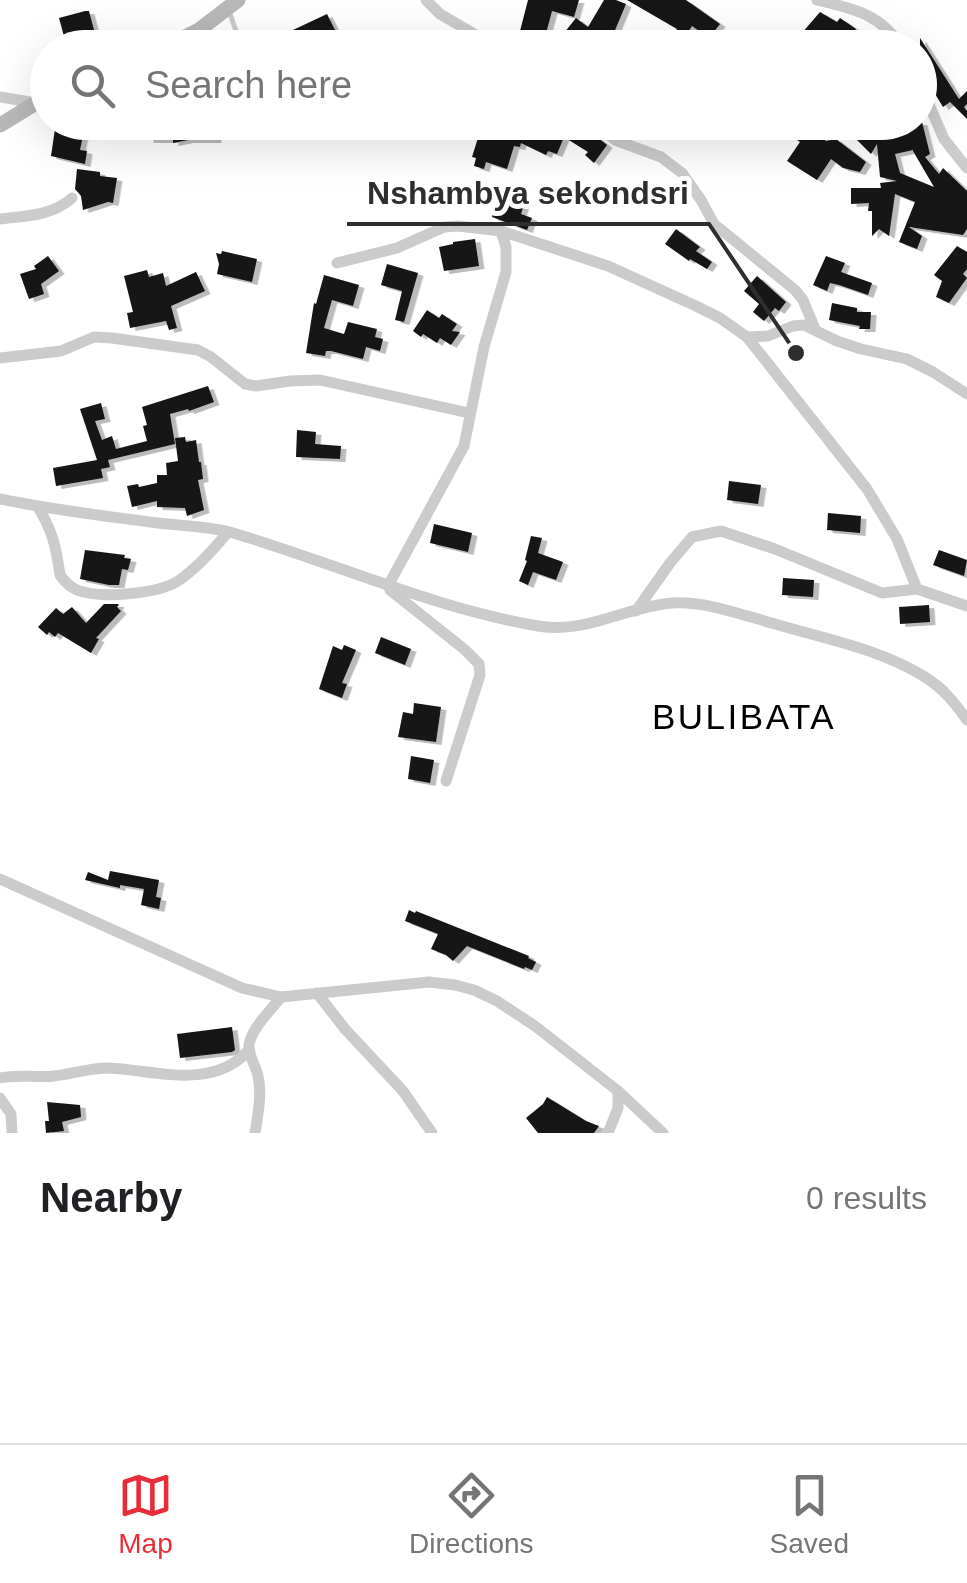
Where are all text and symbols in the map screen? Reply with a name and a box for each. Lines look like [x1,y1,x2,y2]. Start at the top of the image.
search box [30,30,937,140]
icon: search [65,58,120,113]
text: Search here [145,64,352,106]
callout: Nshambya sekondsri [347,162,709,224]
text: Nshambya sekondsri [367,175,689,211]
district label: BULIBATA [652,697,836,736]
text: Nearby [40,1174,182,1221]
text: 0 results [806,1180,927,1216]
tab: Map [118,1468,173,1560]
tab: Directions [409,1468,534,1560]
tab: Saved [770,1468,849,1560]

